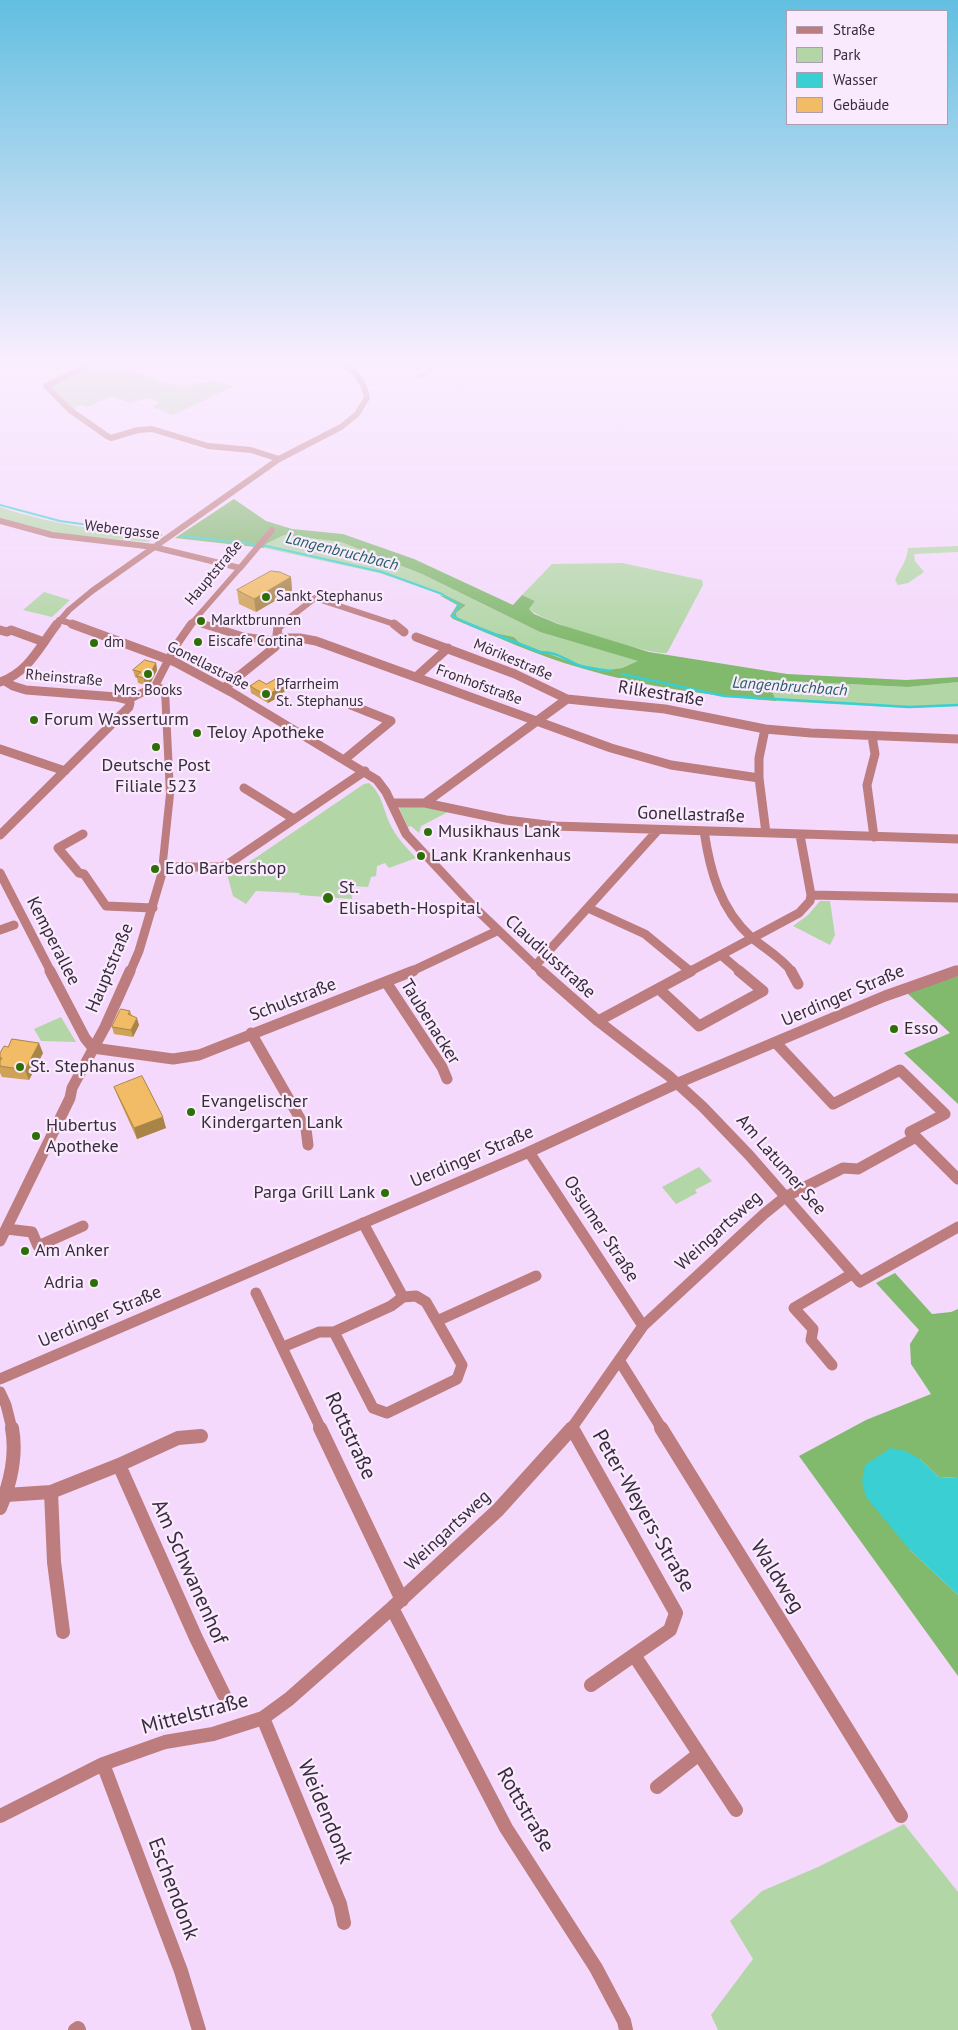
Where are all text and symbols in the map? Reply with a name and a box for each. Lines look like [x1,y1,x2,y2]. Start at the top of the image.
legend [786,10,948,125]
text: Straße [833,20,875,39]
text: Park [833,45,861,64]
text: Wasser [833,70,878,89]
text: Gebäude [833,95,889,114]
street label: Webergasse [83,516,161,544]
water label: Langenbruchbach [284,529,400,575]
street label: Hauptstraße [182,537,246,609]
place label: Sankt Stephanus [276,588,383,606]
marker: Sankt Stephanus [260,591,272,603]
place label: Marktbrunnen [211,612,301,630]
marker: Marktbrunnen [195,615,207,627]
place label: Eiscafe Cortina [208,633,303,651]
place label: dm [104,634,124,652]
street label: Mörikestraße [471,635,555,685]
marker: Eiscafe Cortina [192,636,204,648]
marker: dm [88,637,100,649]
street label: Gonellastraße [164,638,252,694]
street label: Fronhofstraße [433,661,525,709]
street label: Rheinstraße [25,666,103,690]
marker: Mrs. Books [142,668,154,680]
water label: Langenbruchbach [732,673,848,701]
place label: Pfarrheim St. Stephanus [276,676,363,711]
street label: Rilkestraße [616,677,706,711]
place label: Mrs. Books [114,682,182,700]
marker: Pfarrheim St. Stephanus [260,688,272,700]
place label: Forum Wasserturm [44,709,189,731]
marker: Forum Wasserturm [28,714,40,726]
place label: Teloy Apotheke [207,722,324,744]
marker: Teloy Apotheke [191,727,203,739]
marker: Deutsche Post Filiale 523 [150,741,162,753]
place label: Deutsche Post Filiale 523 [102,755,210,798]
street label: Gonellastraße [637,802,745,828]
place label: Musikhaus Lank [438,821,560,843]
marker: Musikhaus Lank [422,826,434,838]
place label: Lank Krankenhaus [431,845,571,867]
marker: Lank Krankenhaus [415,850,427,862]
place label: Edo Barbershop [165,858,286,880]
marker: Edo Barbershop [149,863,161,875]
place label: St. Elisabeth-Hospital [339,877,481,920]
marker: St. Elisabeth-Hospital [321,891,335,905]
street label: Kemperallee [21,893,85,989]
street label: Claudiusstraße [500,911,600,1003]
street label: Hauptstraße [81,920,139,1016]
street label: Uerdinger Straße [778,960,908,1032]
street label: Schulstraße [247,974,339,1026]
street label: Taubenacker [395,976,465,1068]
place label: Esso [904,1018,938,1040]
marker: Esso [888,1023,900,1035]
place label: St. Stephanus [30,1056,135,1078]
marker: St. Stephanus [14,1061,26,1073]
place label: Evangelischer Kindergarten Lank [201,1091,343,1134]
marker: Evangelischer Kindergarten Lank [185,1106,197,1118]
street label: Am Latumer See [732,1110,830,1220]
place label: Hubertus Apotheke [46,1115,119,1158]
street label: Uerdinger Straße [407,1121,537,1193]
marker: Hubertus Apotheke [30,1130,42,1142]
street label: Ossumer Straße [559,1172,643,1286]
place label: Parga Grill Lank [254,1182,375,1204]
marker: Parga Grill Lank [379,1187,391,1199]
street label: Weingartsweg [671,1187,767,1275]
place label: Am Anker [35,1240,109,1262]
marker: Am Anker [19,1245,31,1257]
place label: Adria [44,1272,84,1294]
marker: Adria [88,1277,100,1289]
street label: Uerdinger Straße [35,1281,165,1353]
street label: Rottstraße [319,1388,381,1484]
street label: Peter-Weyers-Straße [586,1425,700,1597]
street label: Weingartsweg [401,1486,495,1576]
street label: Am Schwanenhof [146,1496,232,1648]
street label: Waldweg [745,1536,809,1618]
street label: Mittelstraße [139,1688,251,1740]
street label: Weidendonk [292,1756,358,1868]
street label: Rottstraße [491,1763,559,1857]
street label: Eschendonk [142,1834,204,1944]

